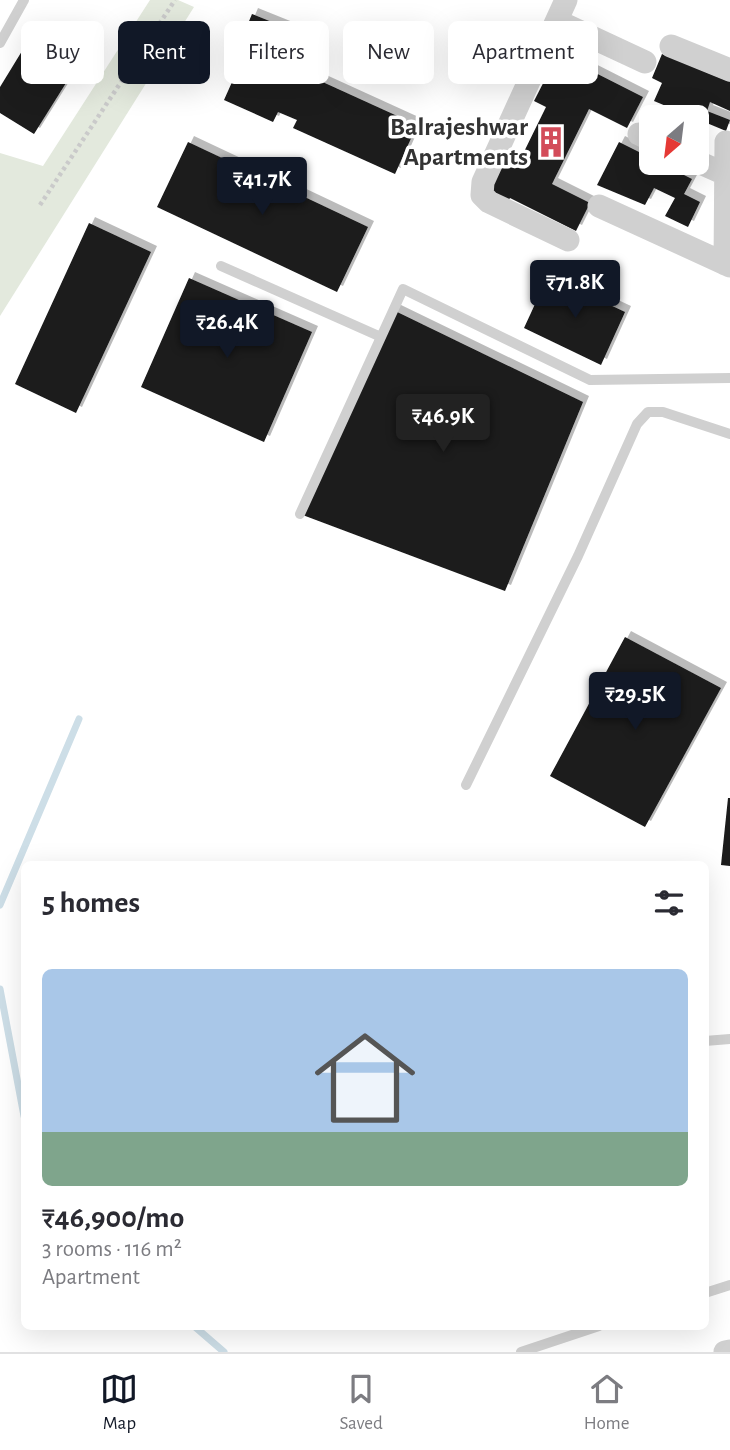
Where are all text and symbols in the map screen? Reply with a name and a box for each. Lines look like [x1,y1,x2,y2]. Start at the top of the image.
chip: Buy [21,21,104,84]
chip: Rent [118,21,210,84]
chip: Filters [224,21,329,84]
chip: New [343,21,434,84]
chip: Apartment [448,21,598,84]
north arrow [639,105,709,175]
map controls [639,105,709,175]
place label: Balrajeshwar Apartments [390,114,528,170]
building icon: Balrajeshwar Apartments [534,125,568,159]
pin: ₹41.7K [205,158,319,217]
text: ₹41.7K [233,168,291,191]
pin: ₹71.8K [518,260,632,320]
text: ₹71.8K [546,271,604,294]
pin: ₹26.4K [170,300,284,360]
text: ₹26.4K [196,311,258,334]
pin: ₹46.9K [386,394,500,454]
text: ₹46.9K [412,405,474,428]
pin: ₹29.5K [578,672,692,732]
text: ₹29.5K [605,683,665,706]
icon: filters [650,884,688,922]
text: 5 homes [42,888,140,918]
icon: home [302,1015,428,1141]
text: ₹46,900/mo [42,1203,184,1233]
text: 3 rooms · 116 m² [42,1238,182,1261]
text: Apartment [42,1266,140,1289]
tab: Map [100,1370,138,1435]
tab: Saved [339,1370,383,1435]
tab: Home [584,1370,630,1435]

